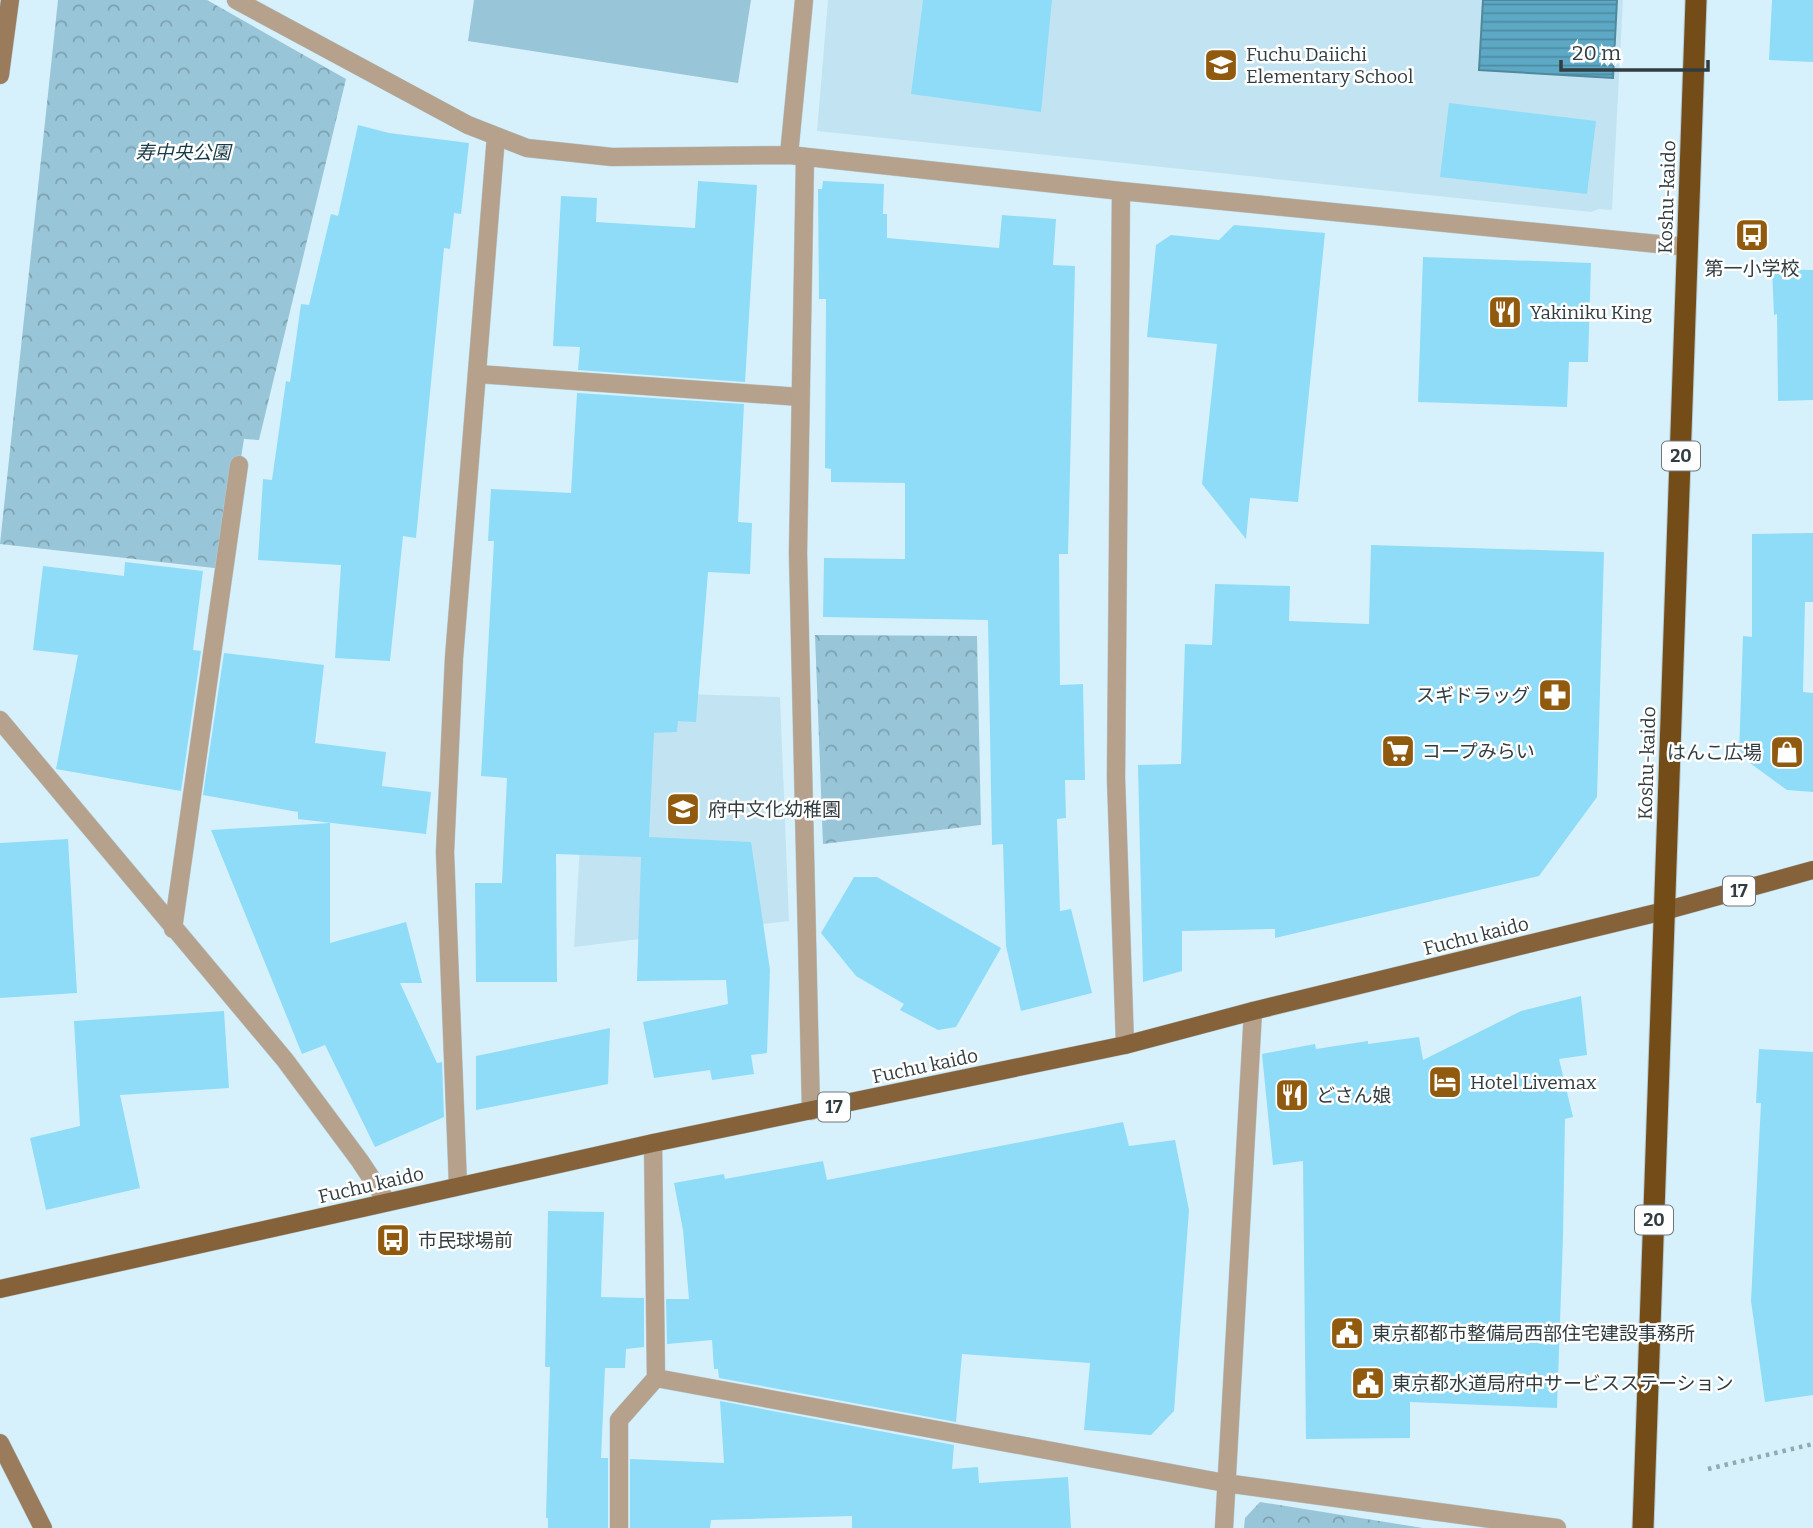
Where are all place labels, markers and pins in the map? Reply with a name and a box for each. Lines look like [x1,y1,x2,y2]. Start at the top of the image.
place label: Fuchu Daiichi Elementary School [1246,43,1413,88]
school or university icon: Fuchu Daiichi Elementary School [1202,46,1240,84]
bus stop icon: 第一小学校 [1733,216,1771,254]
place label: 第一小学校 [1704,257,1800,280]
restaurant icon: Yakiniku King [1486,293,1524,331]
place label: Yakiniku King [1530,301,1653,324]
pharmacy icon: スギドラッグ [1536,676,1574,714]
place label: スギドラッグ [1416,684,1530,707]
supermarket icon: コープみらい [1379,732,1417,770]
shop icon: はんこ広場 [1768,733,1806,771]
place label: コープみらい [1422,740,1535,763]
place label: はんこ広場 [1667,741,1762,764]
school or university icon: 府中文化幼稚園 [664,790,702,828]
place label: 府中文化幼稚園 [708,798,841,821]
hotel icon: Hotel Livemax [1426,1063,1464,1101]
place label: Hotel Livemax [1470,1071,1597,1094]
restaurant icon: どさん娘 [1273,1076,1311,1114]
place label: どさん娘 [1316,1084,1391,1107]
bus stop icon: 市民球場前 [374,1221,412,1259]
place label: 市民球場前 [418,1229,513,1252]
public building icon: 東京都都市整備局西部住宅建設事務所 [1328,1314,1366,1352]
place label: 東京都都市整備局西部住宅建設事務所 [1372,1322,1695,1345]
public building icon: 東京都水道局府中サービスステーション [1349,1364,1387,1402]
place label: 東京都水道局府中サービスステーション [1392,1372,1734,1395]

